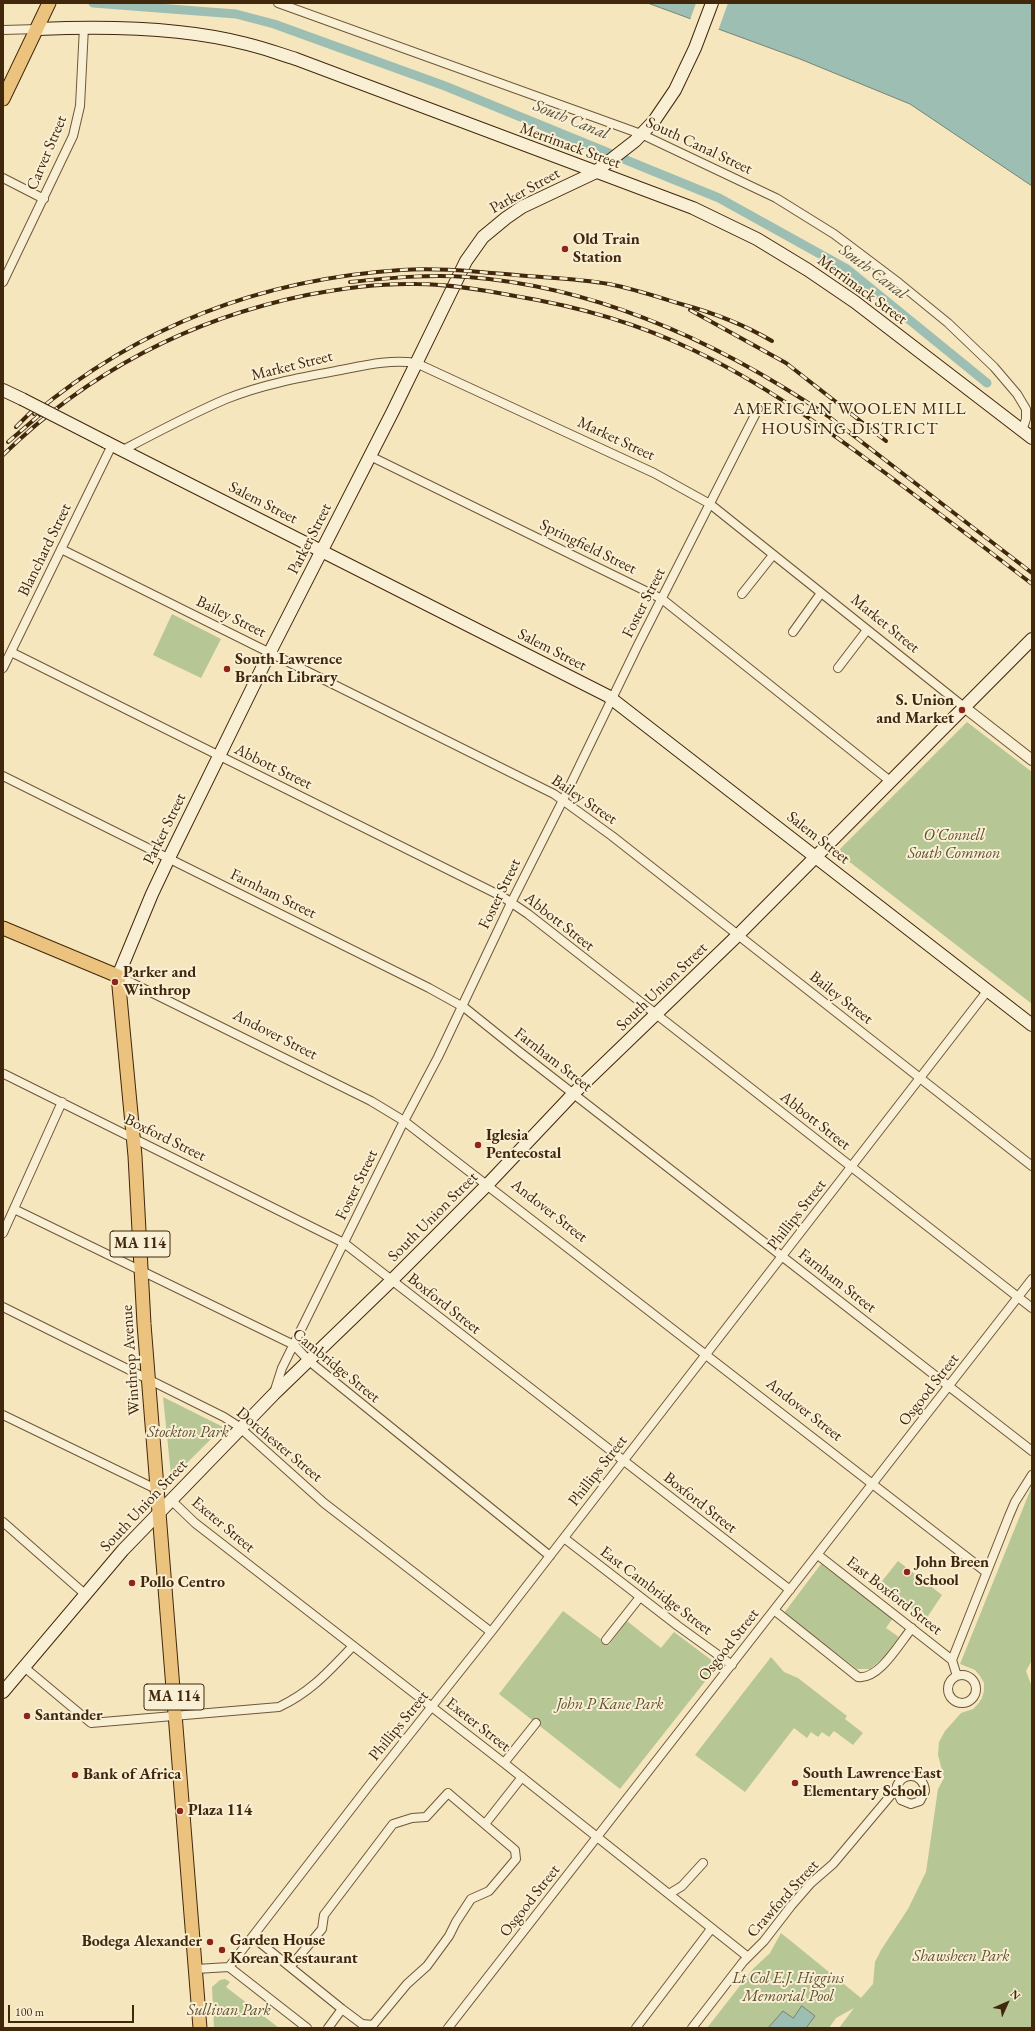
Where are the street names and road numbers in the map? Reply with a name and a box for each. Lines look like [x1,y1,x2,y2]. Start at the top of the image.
street label: Carver Street [23,113,71,193]
street label: South Canal Street [643,113,755,179]
street label: Merrimack Street [517,119,623,173]
street label: Parker Street [487,164,563,218]
street label: Merrimack Street [813,251,911,329]
street label: Market Street [249,347,335,385]
street label: Market Street [574,413,658,465]
street label: Salem Street [225,477,301,529]
street label: Blanchard Street [14,500,76,600]
street label: Parker Street [284,500,336,578]
street label: Springfield Street [537,515,639,579]
street label: Foster Street [618,565,670,641]
street label: Market Street [847,590,923,658]
street label: Bailey Street [193,592,269,642]
street label: Salem Street [514,624,590,676]
street label: Abbott Street [231,740,315,794]
street label: Bailey Street [547,771,621,829]
street label: Parker Street [139,790,191,868]
street label: Salem Street [783,807,853,869]
street label: Foster Street [475,856,525,932]
street label: Farnham Street [227,865,319,923]
street label: Abbott Street [520,889,598,955]
street label: South Union Street [612,939,712,1035]
street label: Bailey Street [805,967,877,1029]
street label: Andover Street [230,1006,320,1064]
street label: Farnham Street [510,1024,596,1096]
street label: Abbott Street [776,1088,854,1154]
street label: Boxford Street [121,1110,209,1166]
street label: Foster Street [332,1147,382,1223]
street label: South Union Street [384,1168,482,1266]
street label: Andover Street [507,1175,591,1247]
street label: Phillips Street [763,1176,831,1254]
road number: MA 114 [110,1231,170,1257]
street label: Farnham Street [794,1245,880,1317]
street label: Boxford Street [403,1269,485,1339]
street label: Winthrop Avenue [118,1304,144,1416]
street label: Cambridge Street [288,1325,384,1407]
street label: Osgood Street [895,1350,963,1430]
street label: Andover Street [762,1374,846,1446]
street label: Dorchester Street [232,1403,326,1487]
street label: Phillips Street [564,1432,632,1510]
street label: South Union Street [96,1456,192,1556]
street label: Boxford Street [659,1468,741,1538]
street label: Exeter Street [187,1493,259,1557]
street label: East Cambridge Street [596,1542,716,1640]
street label: East Boxford Street [842,1553,946,1639]
street label: Osgood Street [695,1605,763,1685]
road number: MA 114 [144,1684,204,1710]
street label: Phillips Street [365,1687,433,1765]
street label: Exeter Street [442,1694,514,1756]
street label: Crawford Street [743,1856,823,1942]
street label: Osgood Street [496,1861,564,1941]

